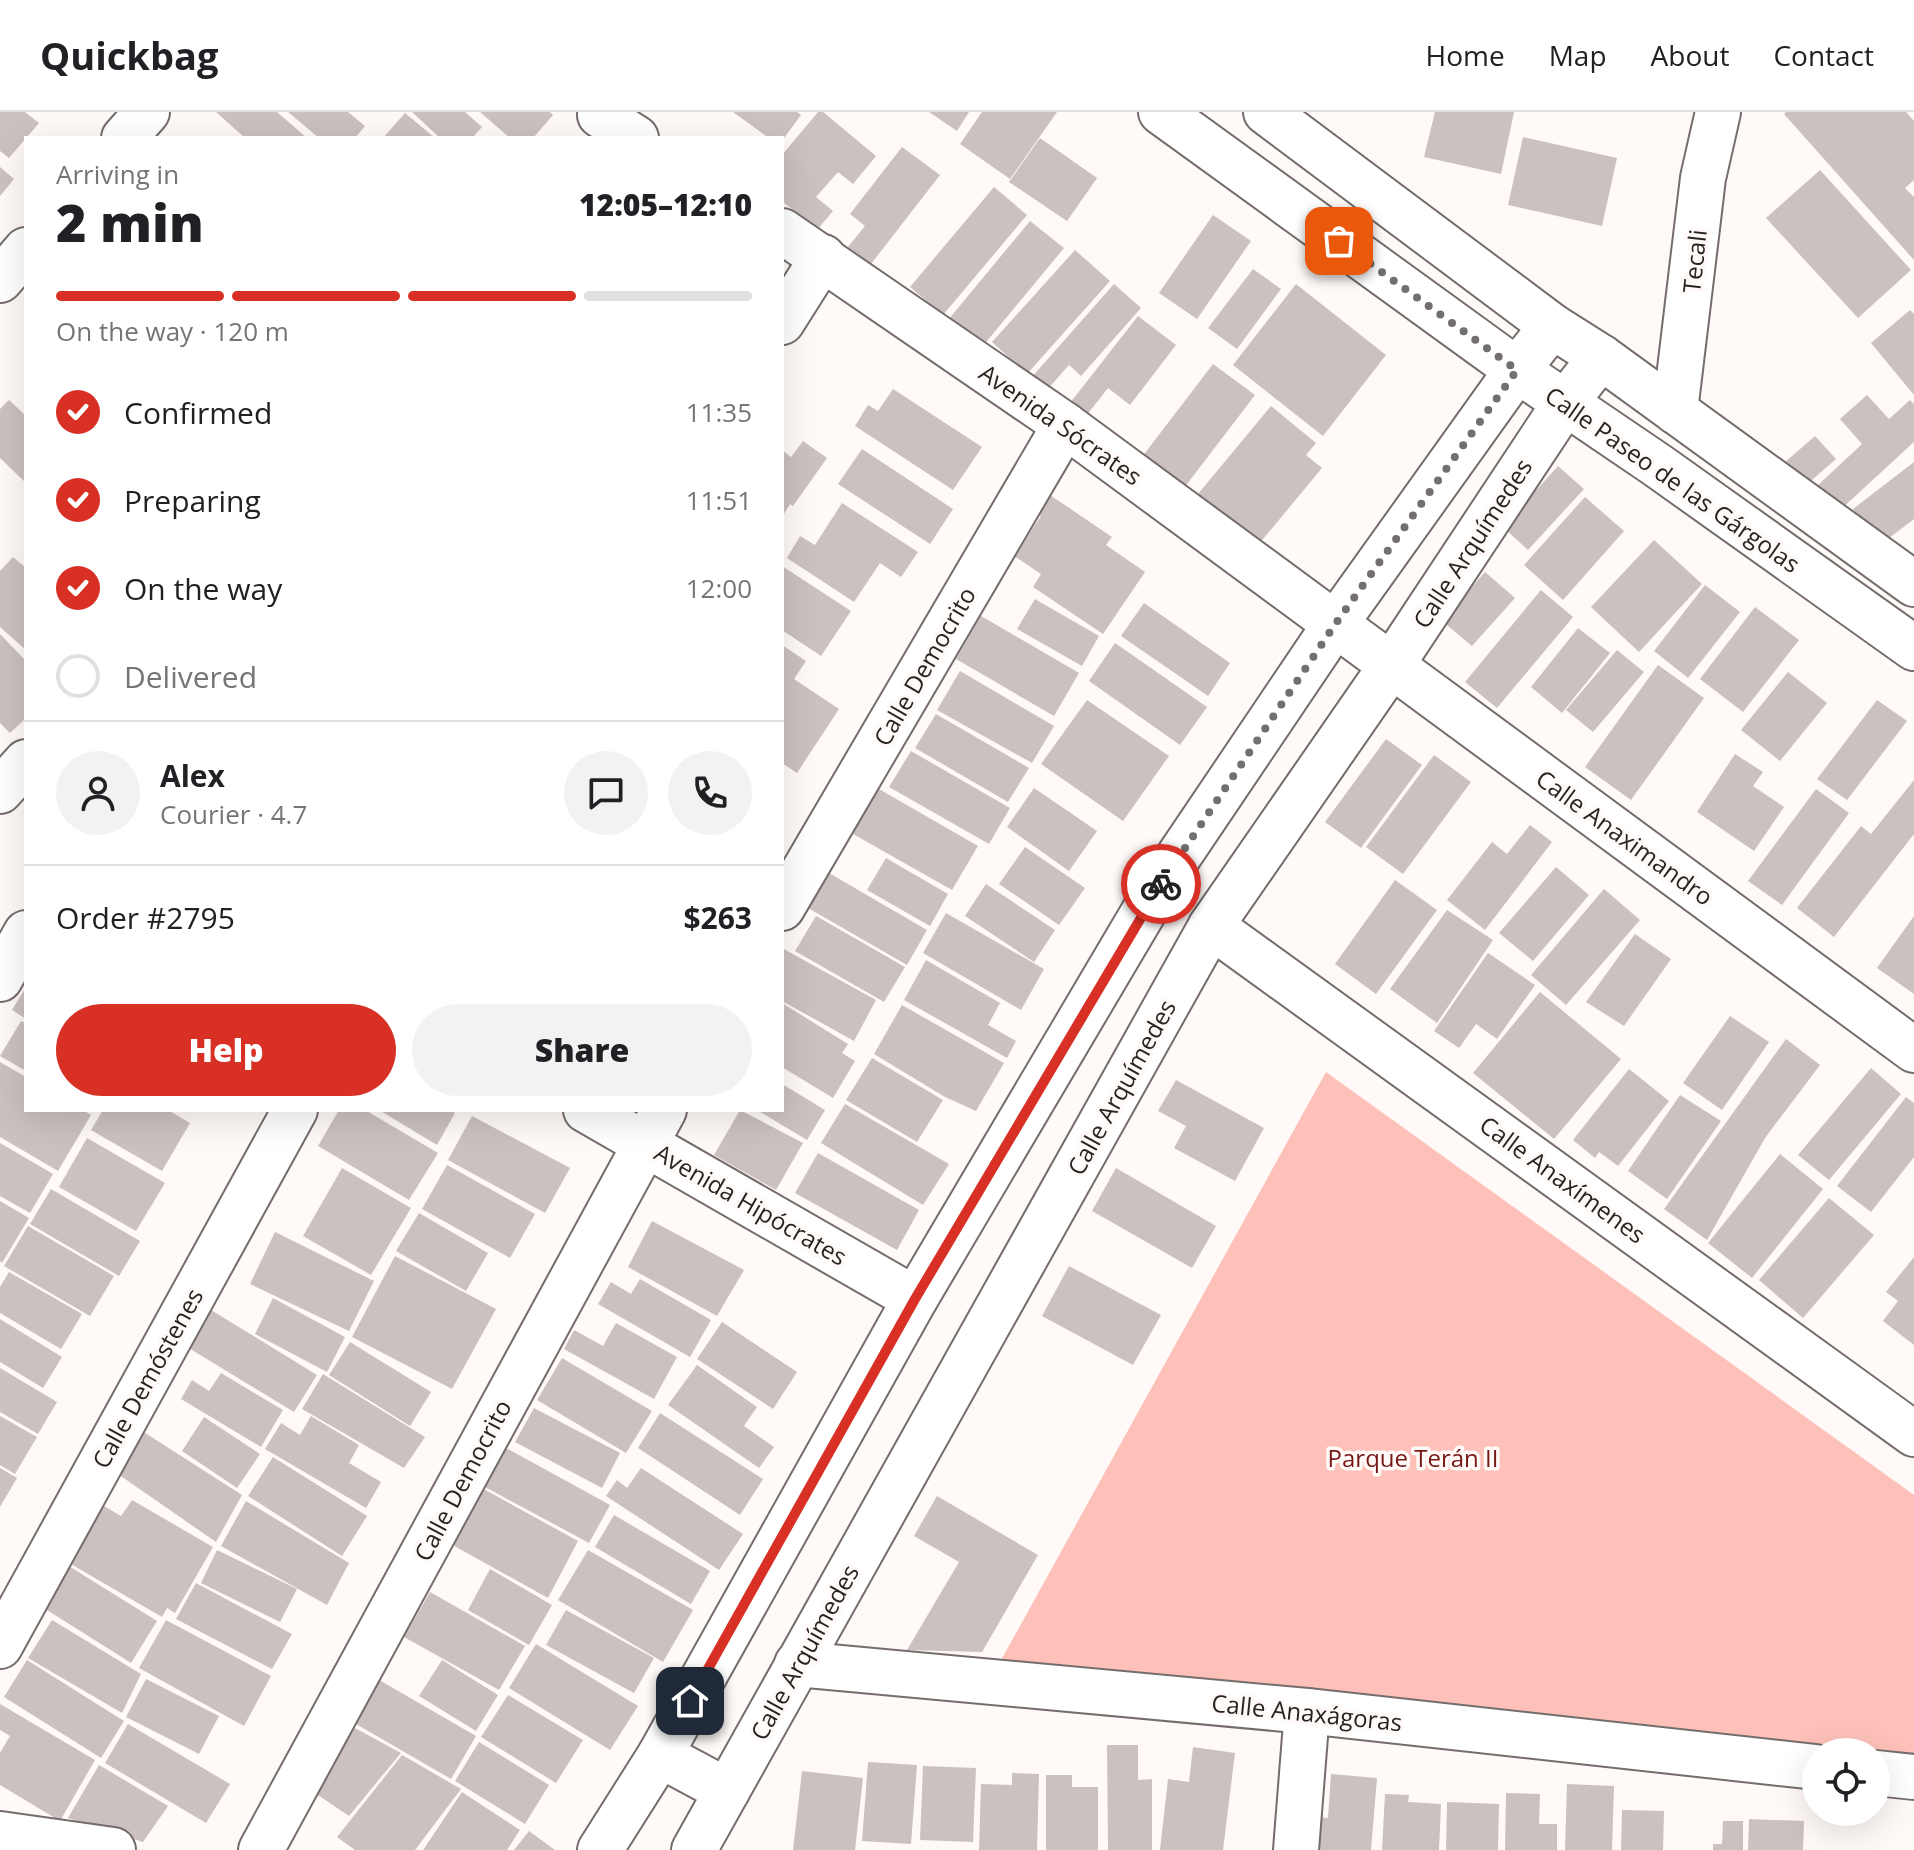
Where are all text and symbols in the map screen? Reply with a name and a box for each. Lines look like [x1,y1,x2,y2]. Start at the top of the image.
text: Quickbag [40,29,218,81]
text: Home [1426,36,1505,74]
text: Map [1549,36,1607,74]
text: About [1651,36,1729,74]
text: Contact [1773,36,1874,74]
text: Arriving in [56,156,179,192]
text: 12:05–12:10 [579,184,752,225]
text: 2 min [56,186,204,257]
pin [1305,207,1373,275]
icon: bag [1317,219,1361,263]
street label: Tecali [1674,228,1714,294]
text: On the way · 120 m [56,313,289,349]
street label: Avenida Sócrates [973,356,1149,492]
street label: Calle Paseo de las Gárgolas [1539,378,1807,580]
icon: check [56,390,100,434]
text: Confirmed [124,392,272,433]
text: 11:35 [686,394,752,430]
street label: Calle Arquímedes [1405,452,1539,634]
icon: check [56,478,100,522]
text: Preparing [124,480,261,521]
text: 11:51 [686,482,752,518]
icon: check [56,566,100,610]
text: On the way [124,568,282,609]
text: 12:00 [686,570,752,606]
street label: Calle Democrito [865,581,983,751]
text: Delivered [124,656,257,697]
button: person [56,751,140,835]
button: chat [564,751,648,835]
button: phone [668,751,752,835]
text: Alex [160,755,225,796]
street label: Calle Anaximandro [1530,762,1720,912]
text: Courier · 4.7 [160,796,307,832]
courier [1121,844,1201,924]
icon: bike [1139,862,1183,906]
text: Order #2795 [56,897,235,938]
text: $263 [683,897,752,938]
street label: Calle Arquímedes [1059,993,1183,1181]
button: Help [56,1004,396,1096]
button: Share [412,1004,752,1096]
street label: Calle Anaxímenes [1473,1108,1653,1250]
street label: Avenida Hipócrates [649,1136,853,1272]
street label: Calle Demóstenes [84,1282,210,1474]
street label: Calle Democrito [406,1394,518,1566]
park label: Parque Terán II [1328,1441,1498,1474]
street label: Calle Arquímedes [742,1558,866,1746]
pin [656,1667,724,1735]
icon: home [668,1679,712,1723]
street label: Calle Anaxágoras [1210,1686,1404,1738]
map controls [1802,1738,1890,1826]
button: locate [1802,1738,1890,1826]

